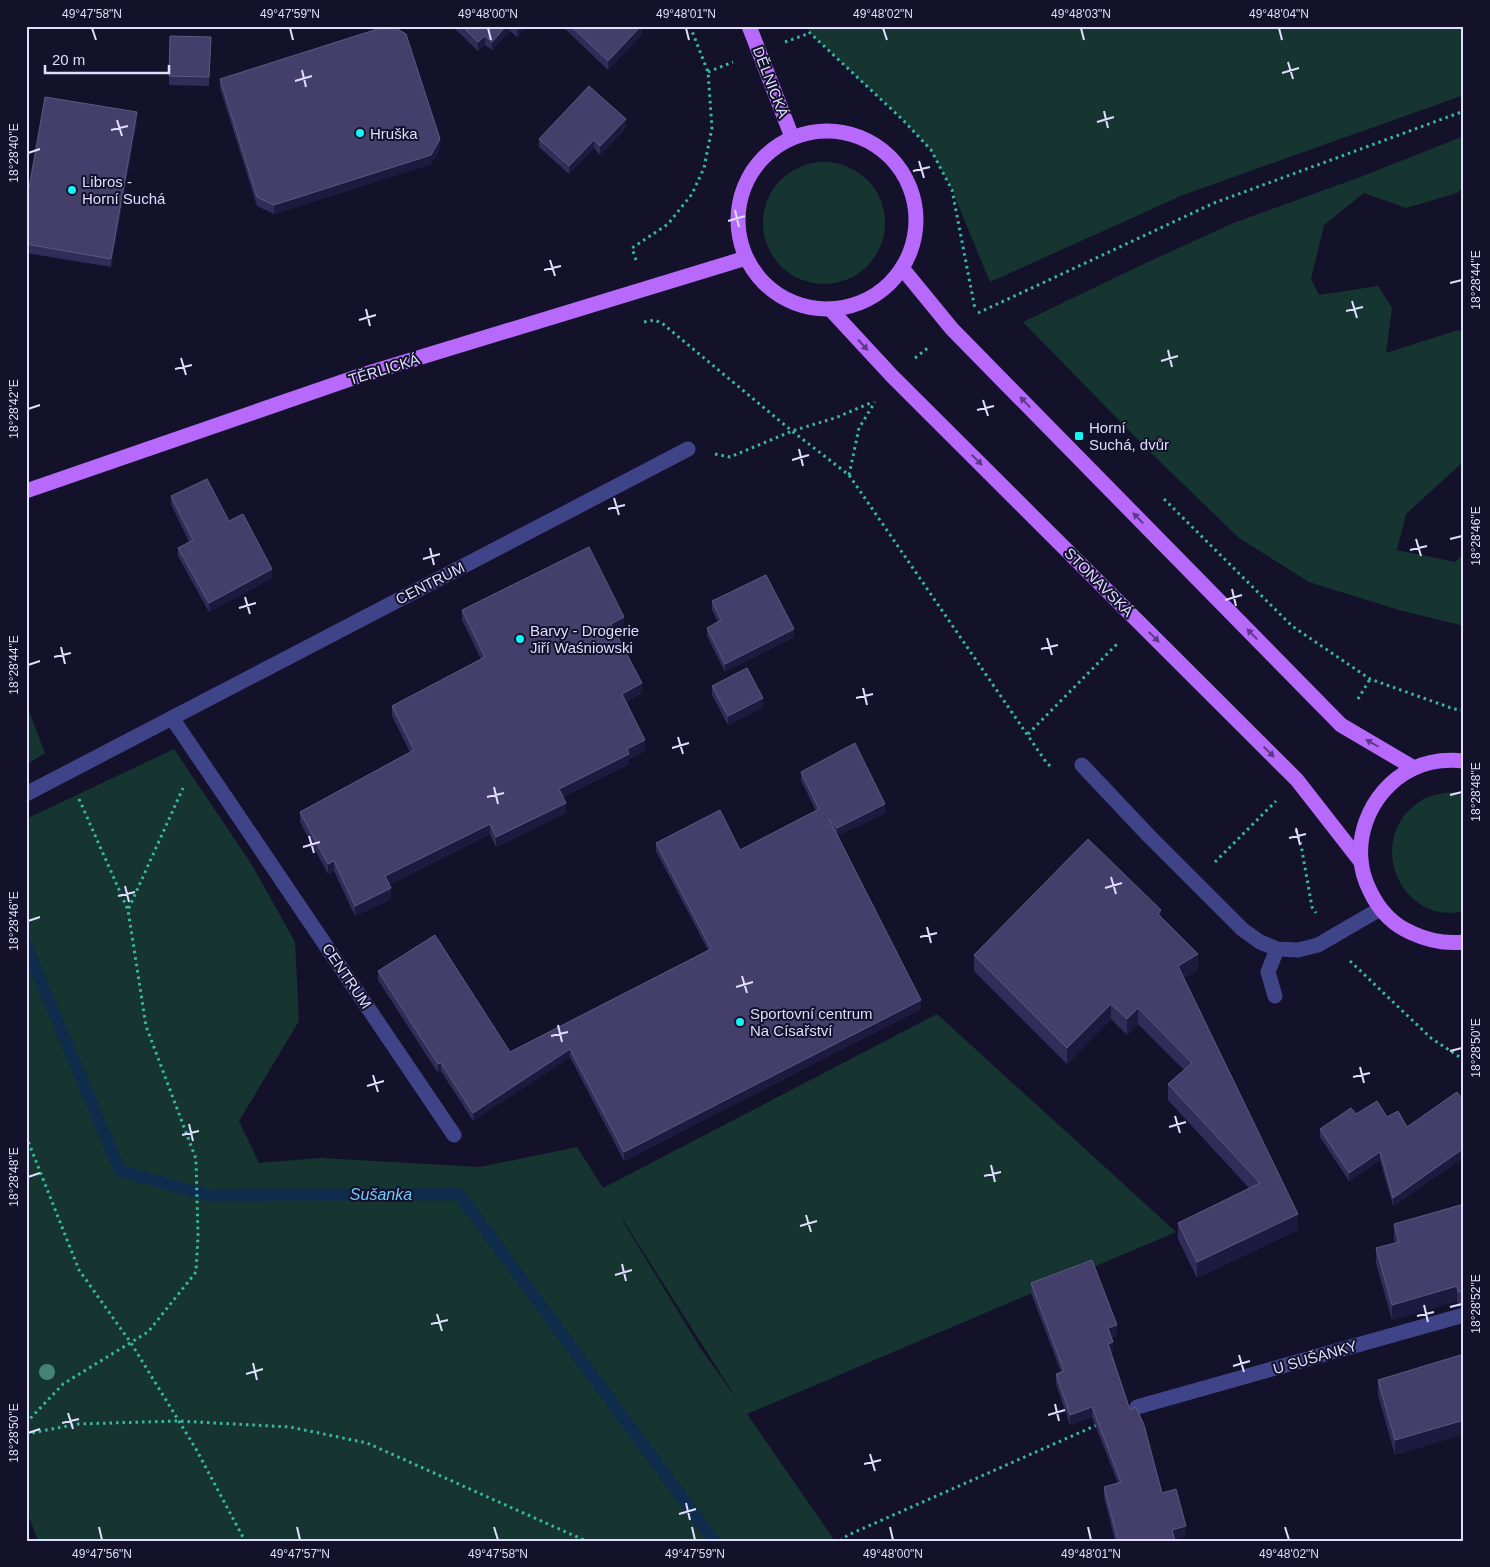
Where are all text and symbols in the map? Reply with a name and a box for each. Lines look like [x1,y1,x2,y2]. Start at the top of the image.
text: 49°47'58"N [62,7,122,21]
text: 49°47'59"N [260,7,320,21]
text: 49°48'00"N [458,7,518,21]
text: 49°48'01"N [656,7,716,21]
text: 49°48'02"N [853,7,913,21]
text: 49°48'03"N [1051,7,1111,21]
text: 49°48'04"N [1249,7,1309,21]
scale bar [45,42,169,74]
street label: DĚLNICKÁ [750,44,792,120]
text: 20 m [52,51,85,68]
text: 18°28'40"E [7,123,21,183]
place label: Hruška [370,125,418,142]
marker: Hruška [354,127,366,139]
place label: Libros - Horní Suchá [82,173,166,207]
marker: Libros - Horní Suchá [66,184,78,196]
text: 18°28'44"E [1469,250,1483,310]
one-way arrow [857,338,869,350]
street label: TĚRLICKÁ [346,350,422,388]
text: 18°28'42"E [7,379,21,439]
one-way arrow [1019,397,1031,409]
place label: Horní Suchá, dvůr [1089,419,1169,453]
marker: Horní Suchá, dvůr [1073,430,1085,442]
one-way arrow [971,454,983,466]
text: 18°28'46"E [1469,506,1483,566]
one-way arrow [1133,513,1145,525]
street label: STONAVSKÁ [1061,544,1137,620]
street label: CENTRUM [393,558,467,608]
place label: Barvy - Drogerie Jiří Waśniowski [530,622,639,656]
one-way arrow [1246,629,1258,641]
one-way arrow [1148,631,1160,643]
marker: Barvy - Drogerie Jiří Waśniowski [514,633,526,645]
text: 18°28'44"E [7,635,21,695]
one-way arrow [1365,739,1378,748]
one-way arrow [1263,746,1275,758]
text: 18°28'48"E [1469,762,1483,822]
text: 18°28'46"E [7,891,21,951]
street label: CENTRUM [319,940,375,1012]
place label: Sportovní centrum Na Císařství [750,1005,873,1039]
marker: Sportovní centrum Na Císařství [734,1016,746,1028]
text: 18°28'50"E [1469,1018,1483,1078]
text: 18°28'48"E [7,1147,21,1207]
water label: Sušanka [350,1186,412,1203]
text: 18°28'52"E [1469,1274,1483,1334]
street label: U SUŠANKY [1271,1337,1359,1377]
text: 18°28'50"E [7,1403,21,1463]
text: 49°47'56"N [72,1547,132,1561]
text: 49°47'57"N [270,1547,330,1561]
text: 49°47'58"N [468,1547,528,1561]
text: 49°47'59"N [665,1547,725,1561]
text: 49°48'00"N [863,1547,923,1561]
text: 49°48'01"N [1061,1547,1121,1561]
text: 49°48'02"N [1259,1547,1319,1561]

